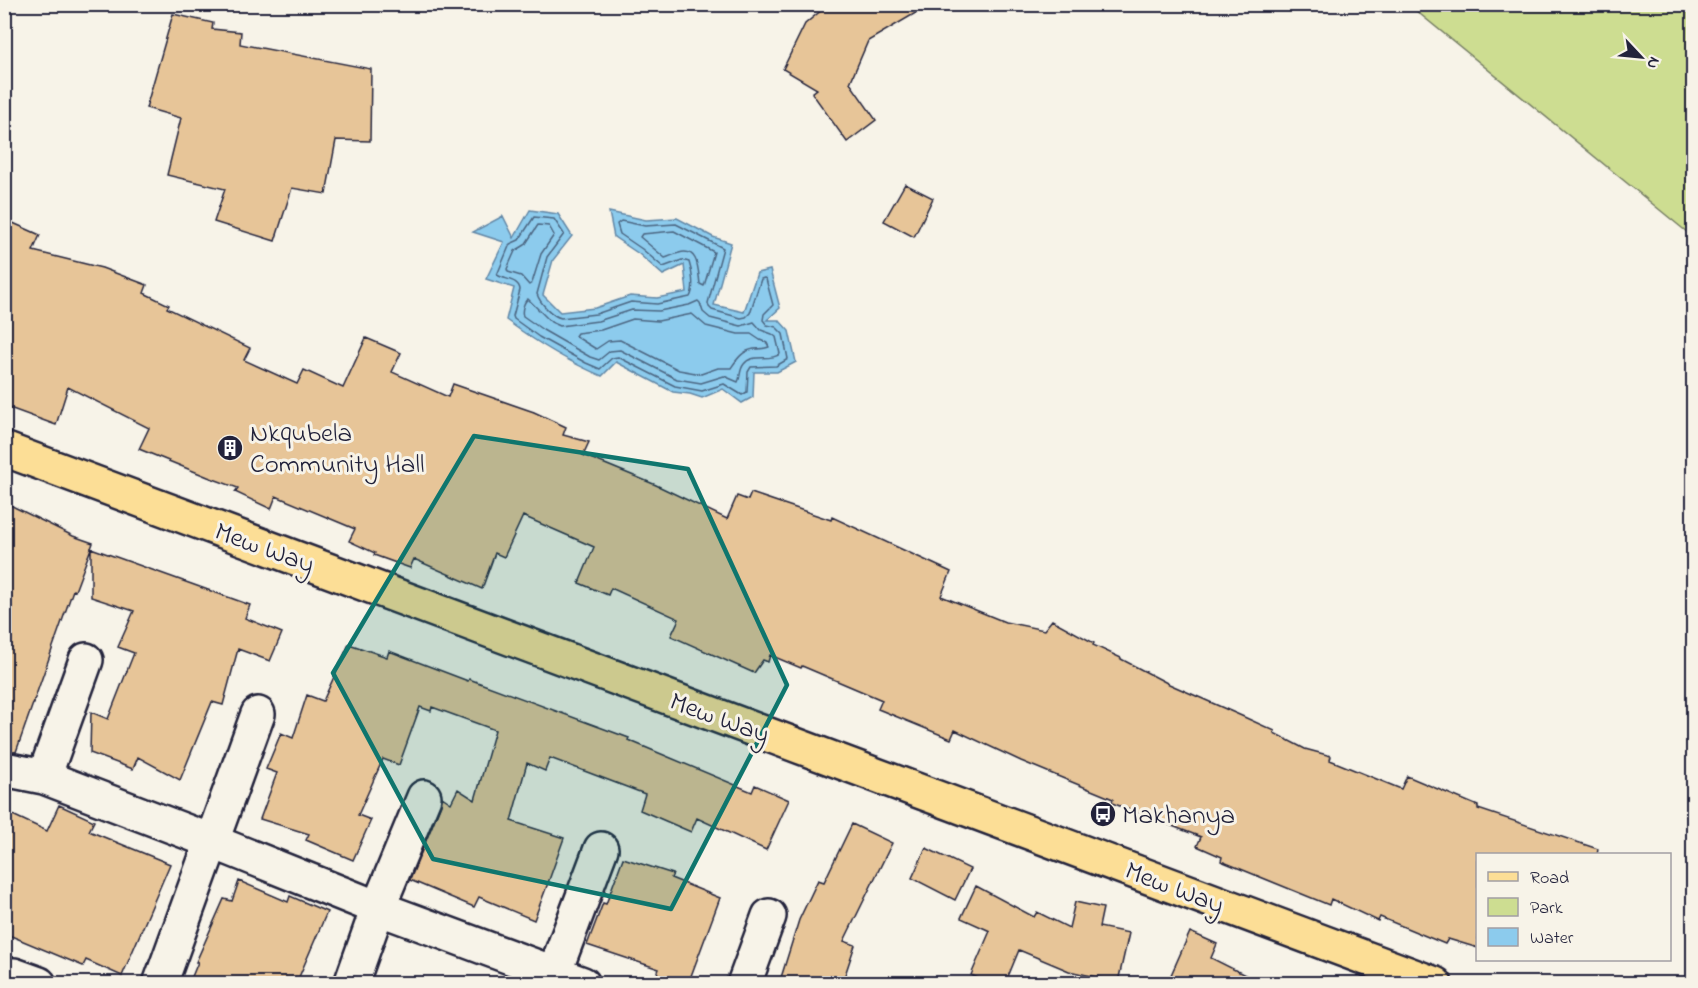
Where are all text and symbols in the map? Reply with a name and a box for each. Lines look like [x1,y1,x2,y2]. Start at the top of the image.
north arrow [1611,27,1671,87]
text: N [1639,53,1666,73]
place label: Nkqubela Community Hall [250,415,424,485]
building icon: Nkqubela Community Hall [215,433,245,463]
street label: Mew Way [209,513,319,585]
street label: Mew Way [664,683,774,755]
place label: Makhanya [1122,797,1235,836]
bus stop icon: Makhanya [1088,799,1118,829]
street label: Mew Way [1119,853,1229,926]
legend [1476,853,1671,961]
text: Road [1530,866,1569,892]
text: Park [1530,896,1563,922]
text: Water [1530,926,1574,952]

